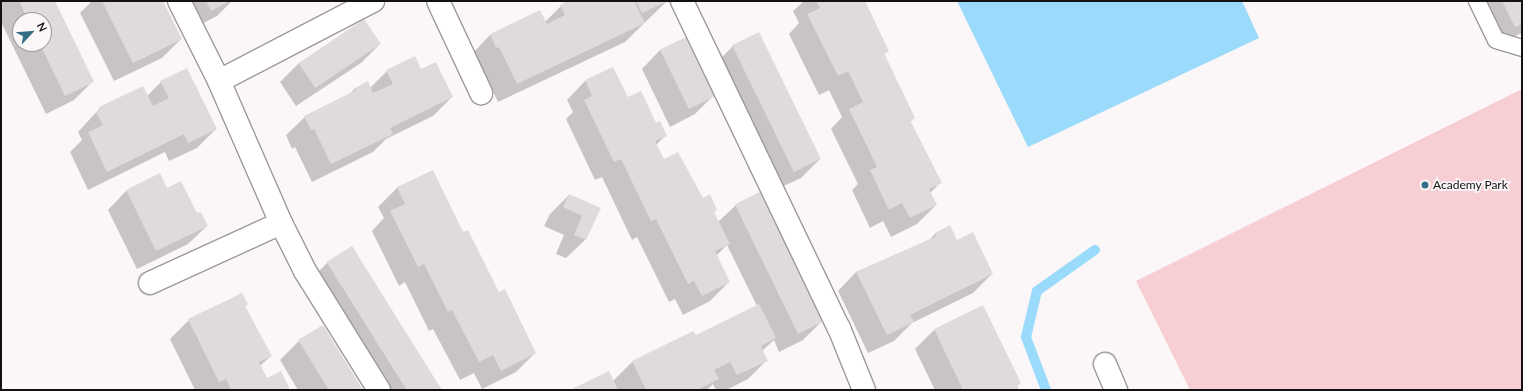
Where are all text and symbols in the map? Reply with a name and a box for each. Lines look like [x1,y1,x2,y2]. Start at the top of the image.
north arrow [12,12,52,52]
text: N [35,20,50,34]
place label: Academy Park [1433,178,1508,192]
marker: Academy Park [1420,180,1430,190]

